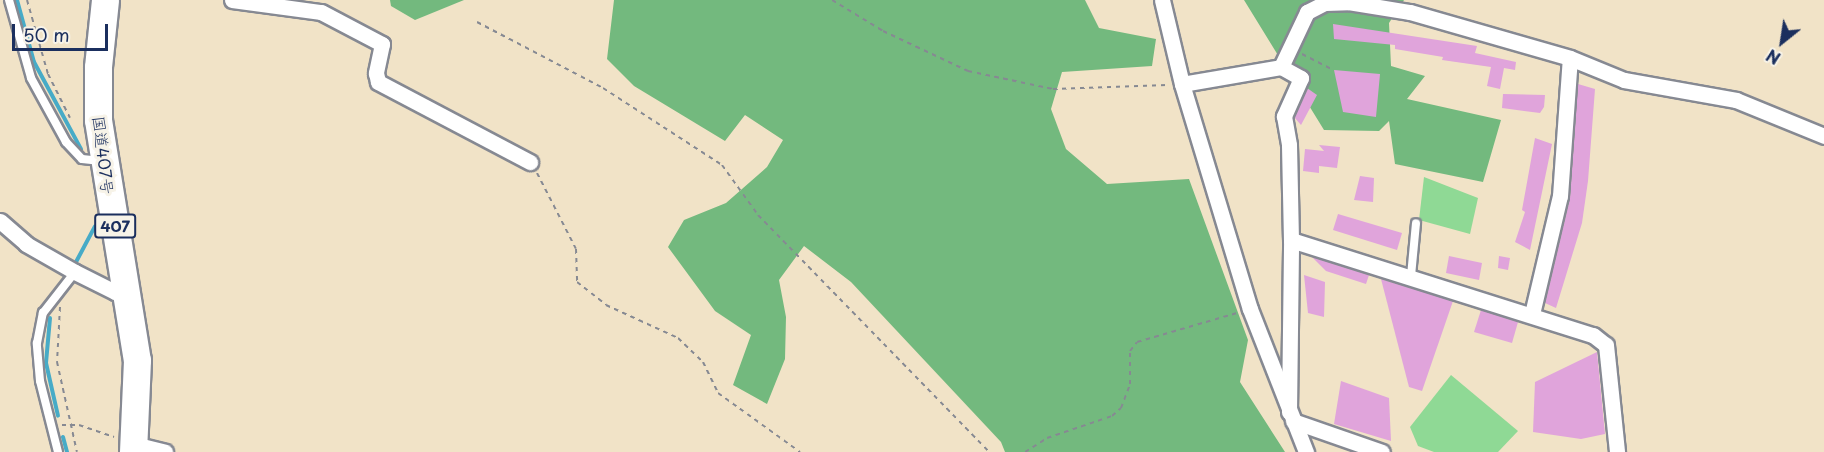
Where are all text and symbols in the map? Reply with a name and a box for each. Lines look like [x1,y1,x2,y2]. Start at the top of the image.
scale bar [15,12,111,50]
north arrow [1752,12,1812,72]
text: 50 m [23,21,70,48]
text: N [1762,44,1784,71]
street label: 国道407号 [90,115,118,195]
road number: 407 [94,214,136,238]

